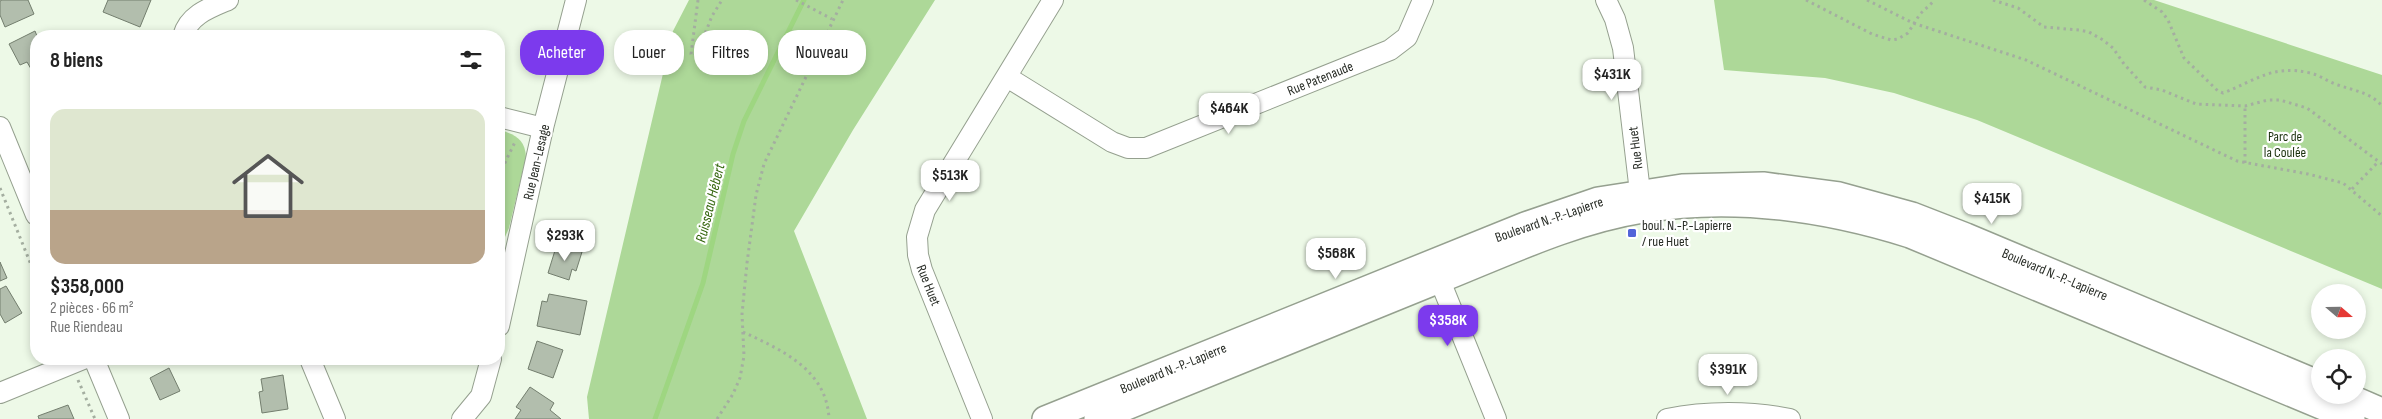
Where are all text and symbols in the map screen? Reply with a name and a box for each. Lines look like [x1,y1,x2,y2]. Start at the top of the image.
chip: Acheter [520,30,604,75]
chip: Louer [614,30,684,75]
chip: Filtres [694,30,768,75]
chip: Nouveau [778,30,866,75]
icon: filters [457,46,485,74]
text: 8 biens [50,48,103,73]
street label: Rue Patenaude [1285,58,1356,99]
pin: $431K [1577,58,1647,101]
text: $431K [1593,65,1631,84]
pin: $464K [1194,92,1264,135]
text: $464K [1210,99,1248,118]
street label: Rue Jean-Lesage [520,122,553,202]
street label: Rue Huet [1624,126,1647,170]
park label: Parc de la Coulée [2264,128,2306,161]
icon: home [223,141,313,231]
pin: $513K [915,160,985,202]
water label: Ruisseau Hébert [692,161,730,245]
text: $513K [932,166,968,185]
pin: $415K [1957,182,2027,225]
text: $415K [1974,189,2010,208]
street label: Boulevard N.-P.-Lapierre [1493,193,1605,246]
place label: boul. N.-P.-Lapierre / rue Huet [1642,217,1732,250]
pin: $293K [530,220,600,262]
text: $293K [546,226,584,245]
marker: boul. N.-P.-Lapierre / rue Huet [1626,227,1638,239]
pin: $568K [1301,238,1371,280]
text: $568K [1317,244,1355,263]
street label: Boulevard N.-P.-Lapierre [1999,245,2110,304]
street label: Rue Huet [913,262,944,308]
text: $358,000 [50,274,124,299]
north arrow [2311,284,2366,339]
map controls [2311,284,2366,404]
text: 2 pièces · 66 m² [50,299,134,318]
pin: $358K [1413,304,1483,347]
text: $358K [1429,311,1467,330]
text: Rue Riendeau [50,318,123,337]
street label: Boulevard N.-P.-Lapierre [1118,339,1229,398]
button: locate [2311,349,2366,404]
pin: $391K [1693,354,1763,396]
text: $391K [1709,360,1747,379]

